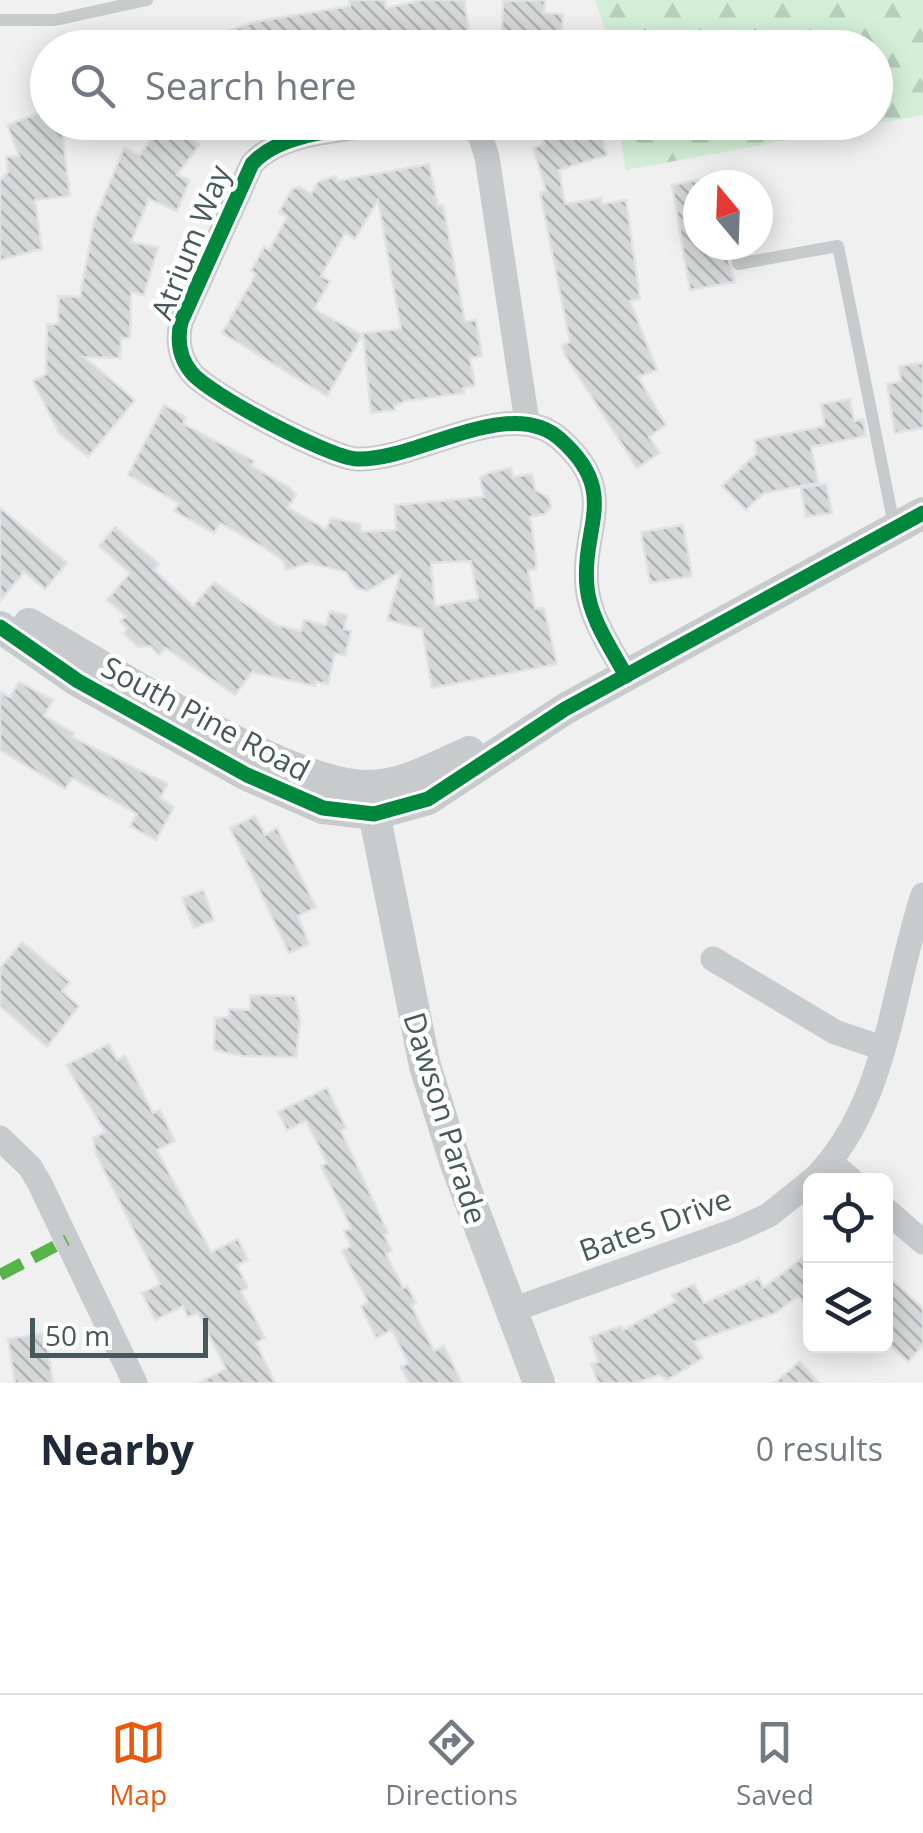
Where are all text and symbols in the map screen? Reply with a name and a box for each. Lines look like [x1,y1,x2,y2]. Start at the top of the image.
search box [30,30,893,140]
icon: search [65,58,120,113]
text: Search here [145,59,357,111]
street label: Atrium Way [140,158,240,325]
north arrow [683,170,773,260]
street label: South Pine Road [95,646,317,790]
street label: Dawson Parade [394,1007,498,1229]
map controls [803,1173,893,1353]
button: locate [803,1173,893,1263]
street label: Bates Drive [573,1178,737,1270]
button: layers [803,1263,893,1353]
scale bar [30,1313,208,1358]
text: 50 m [45,1316,110,1354]
text: Nearby [40,1420,194,1477]
text: 0 results [756,1427,883,1470]
tab: Map [109,1715,167,1813]
tab: Directions [385,1715,518,1813]
tab: Saved [736,1715,814,1813]

